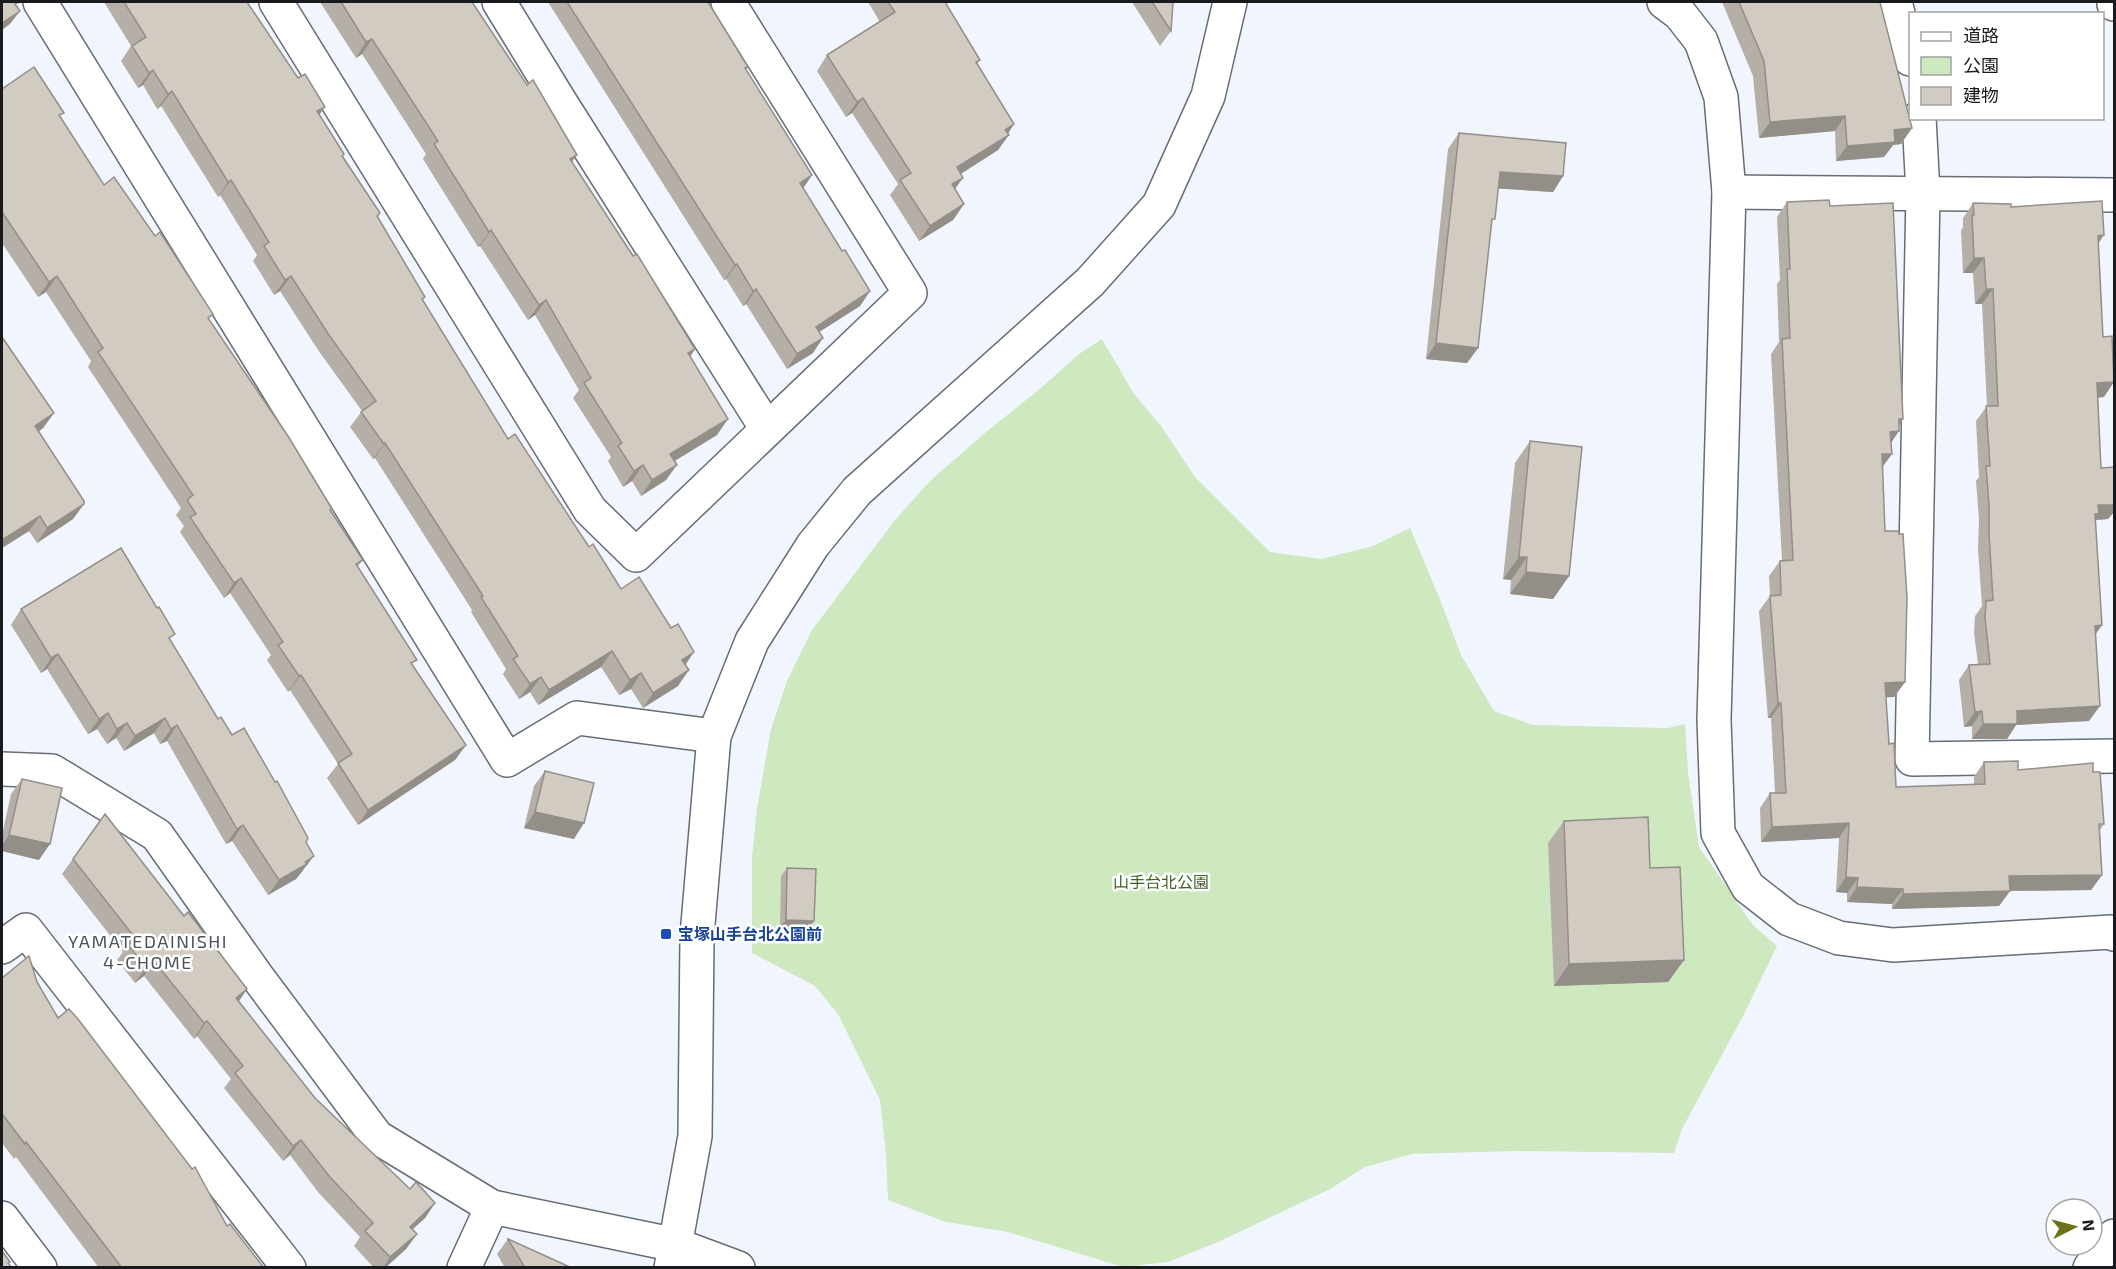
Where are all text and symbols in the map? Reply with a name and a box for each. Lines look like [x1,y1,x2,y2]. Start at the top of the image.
legend [1909,12,2104,120]
text: 道路 [1963,24,1999,46]
text: 公園 [1963,54,1999,76]
text: 建物 [1963,84,1999,106]
park label: 山手台北公園 [1113,872,1209,891]
place label: 宝塚山手台北公園前 [678,924,822,943]
marker: 宝塚山手台北公園前 [659,927,673,941]
district label: YAMATEDAINISHI 4-CHOME [68,930,228,973]
north arrow [2044,1197,2104,1257]
text: N [2079,1219,2099,1232]

